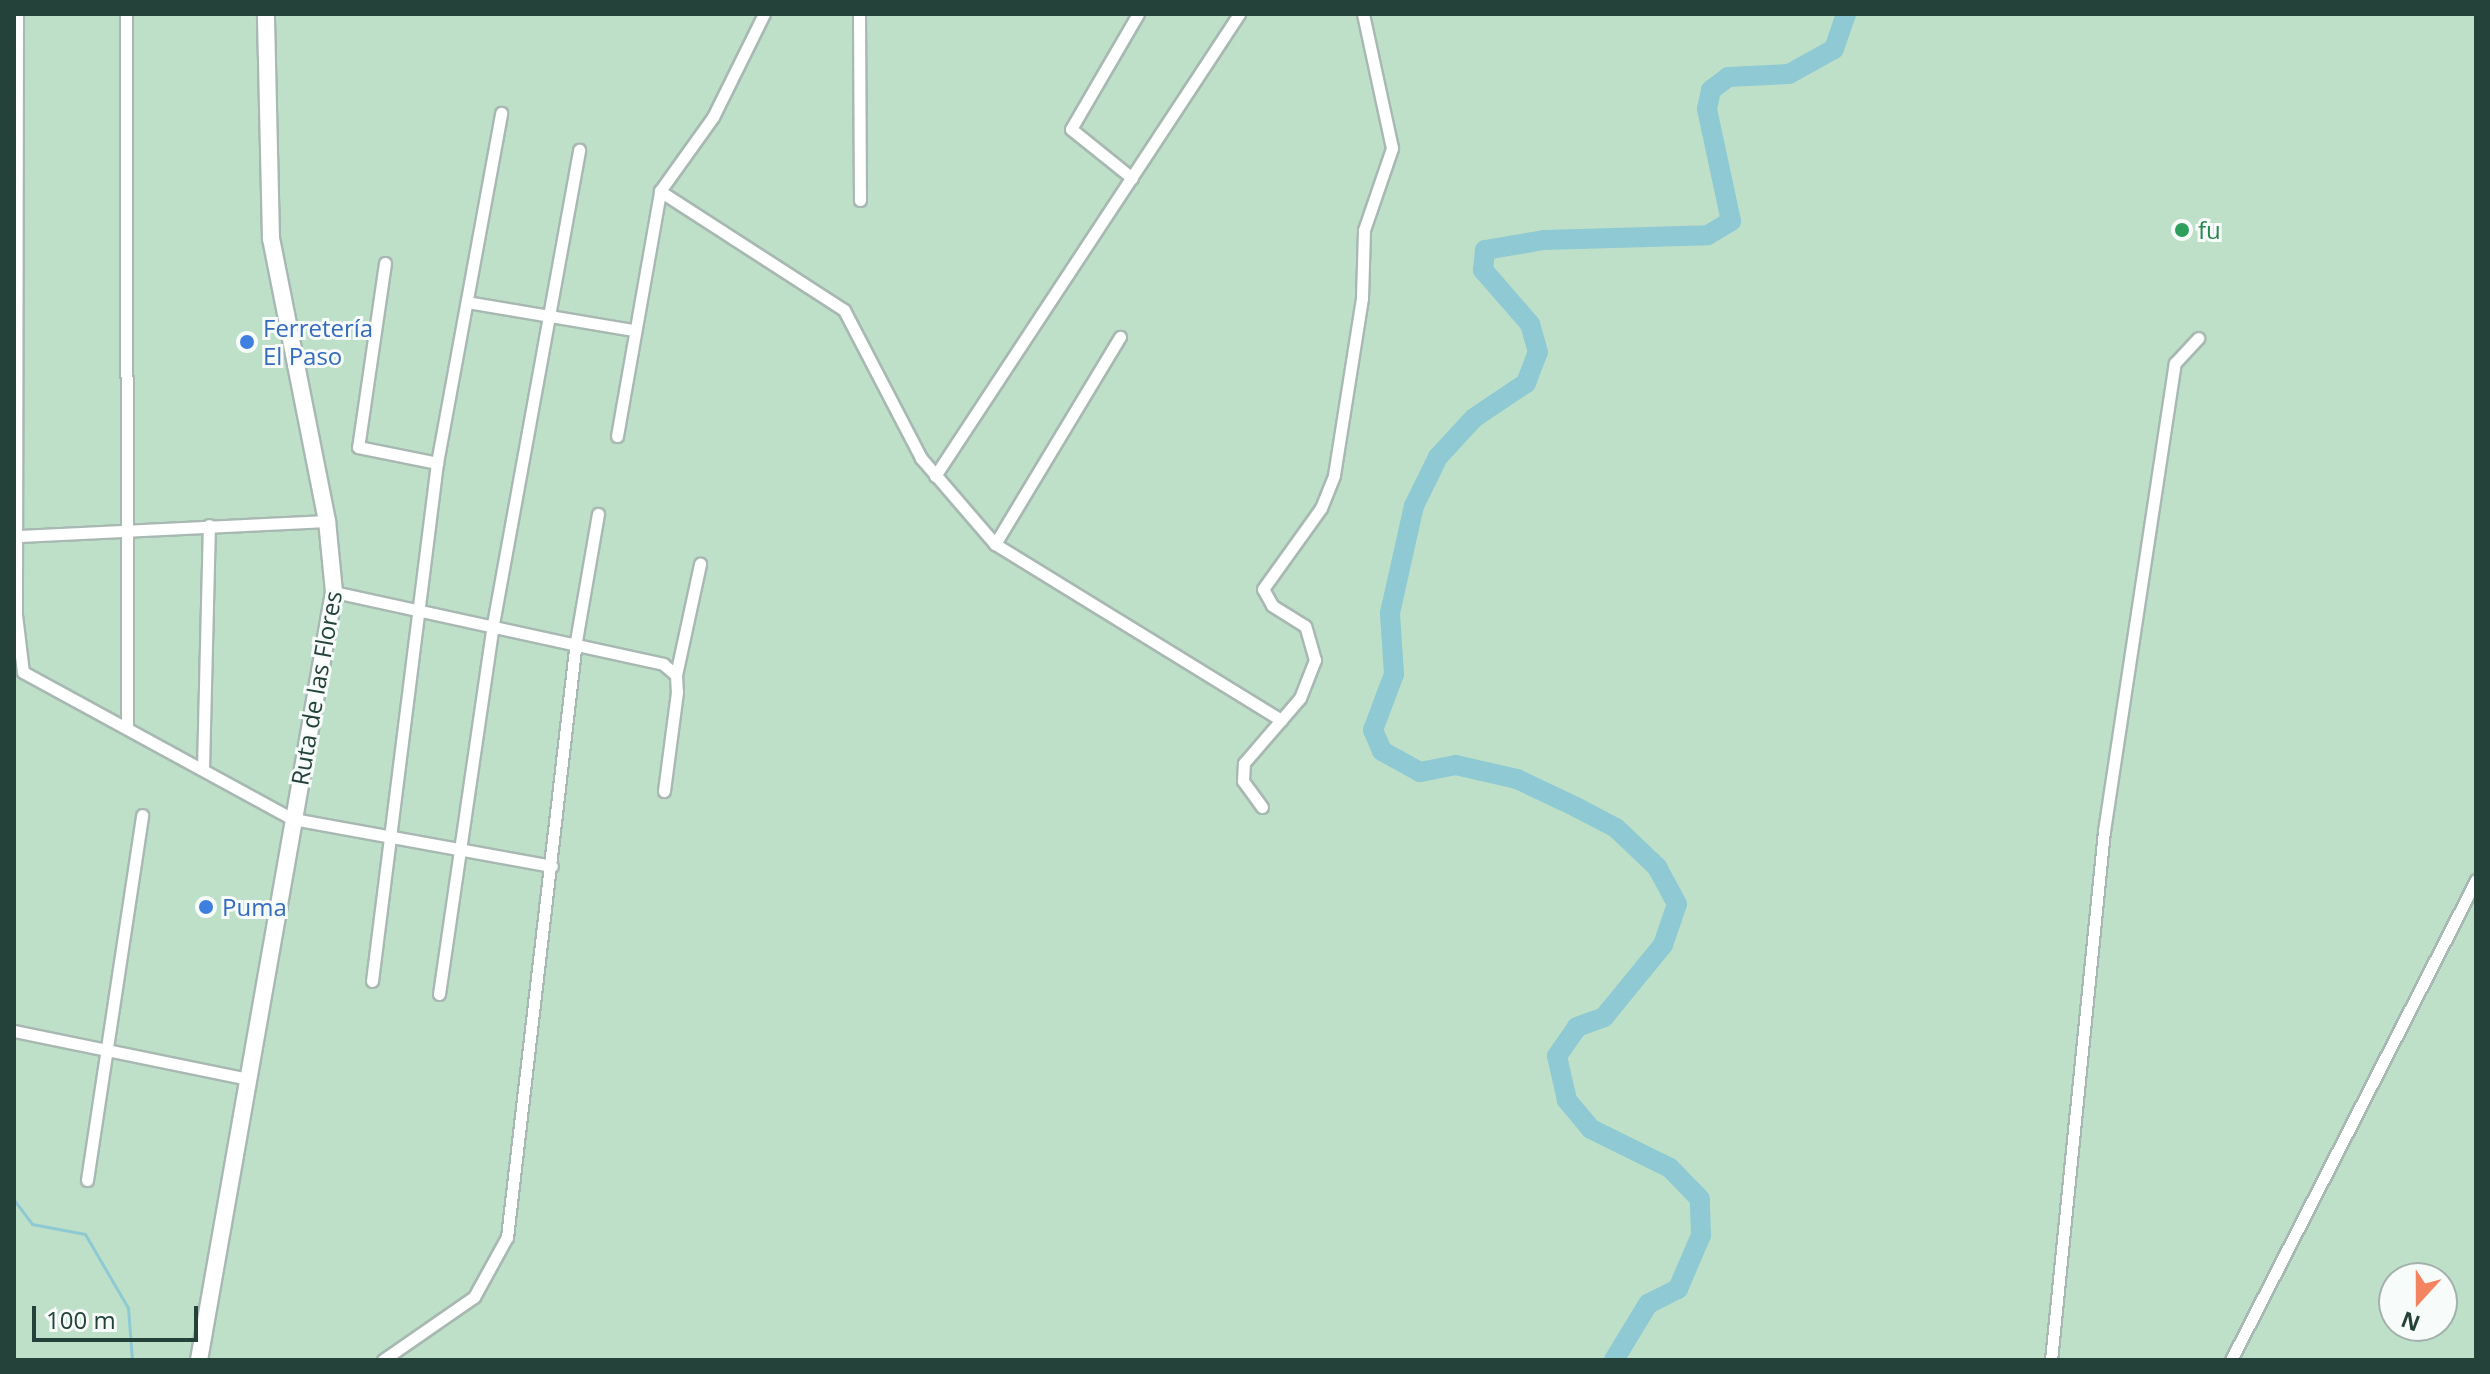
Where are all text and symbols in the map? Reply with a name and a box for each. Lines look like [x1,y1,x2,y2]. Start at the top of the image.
place label: fu [2198,216,2221,244]
marker: fu [2173,221,2191,239]
place label: Ferretería El Paso [263,314,373,370]
marker: Ferretería El Paso [238,333,256,351]
street label: Ruta de las Flores [285,589,347,787]
place label: Puma [222,893,287,921]
marker: Puma [197,898,215,916]
north arrow [2378,1262,2458,1342]
scale bar [36,1290,202,1340]
text: 100 m [46,1303,116,1336]
text: N [2396,1305,2424,1340]

